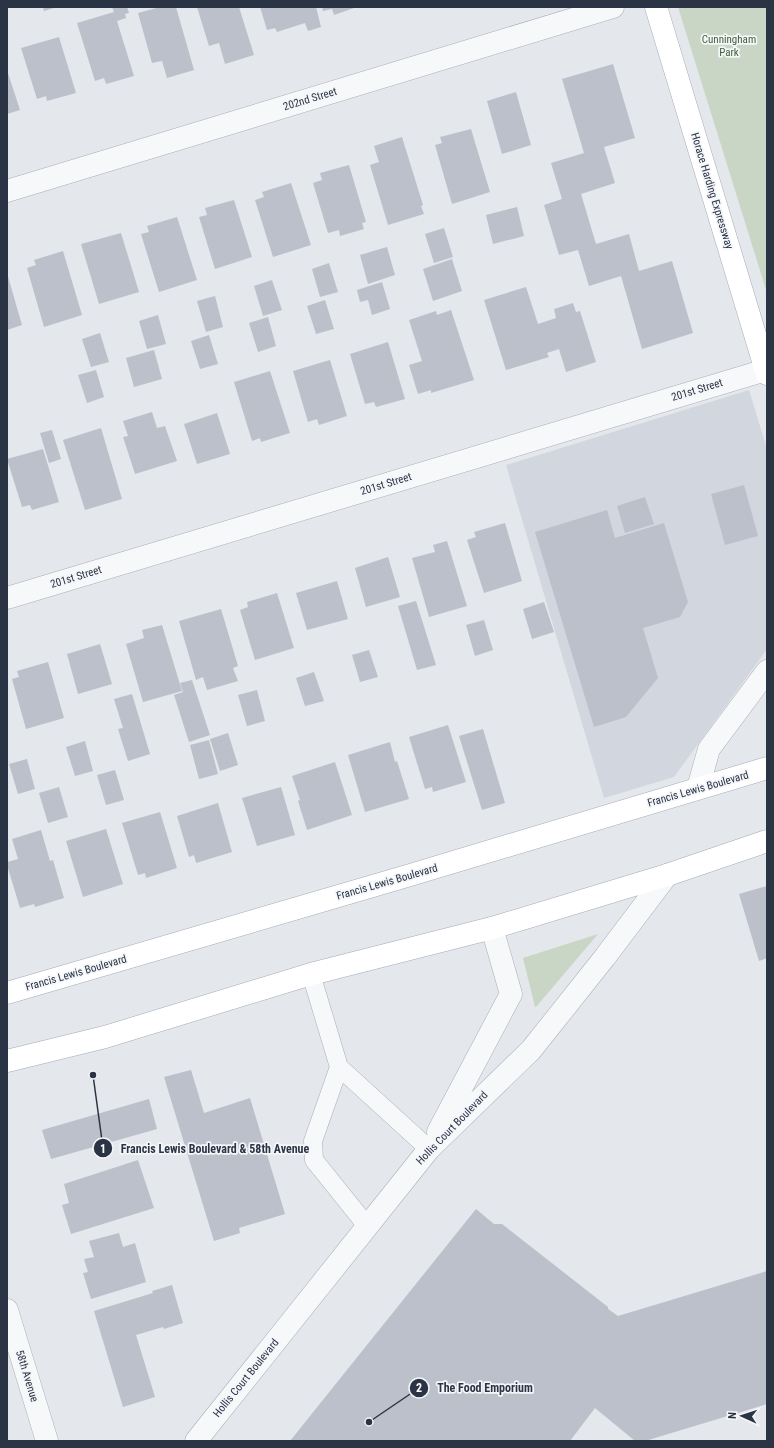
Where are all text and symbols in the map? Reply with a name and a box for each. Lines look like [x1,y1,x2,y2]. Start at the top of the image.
park label: Cunningham Park [702,33,756,59]
street label: 202nd Street [282,85,338,113]
street label: Horace Harding Expressway [688,131,736,251]
street label: 201st Street [670,376,724,404]
street label: 201st Street [359,470,413,498]
street label: 201st Street [49,563,103,591]
street label: Francis Lewis Boulevard [646,768,750,810]
street label: Francis Lewis Boulevard [335,861,439,903]
street label: Francis Lewis Boulevard [24,952,128,994]
street label: Hollis Court Boulevard [414,1089,490,1167]
callout: Francis Lewis Boulevard & 58th Avenue [93,1136,318,1160]
text: 1 [100,1142,106,1156]
text: Francis Lewis Boulevard & 58th Avenue [121,1142,309,1156]
street label: Hollis Court Boulevard [210,1336,282,1420]
street label: 58th Avenue [13,1348,41,1404]
callout: The Food Emporium [409,1376,541,1400]
text: 2 [416,1381,422,1395]
text: The Food Emporium [437,1381,533,1395]
north arrow [722,1396,762,1436]
text: N [726,1412,739,1419]

